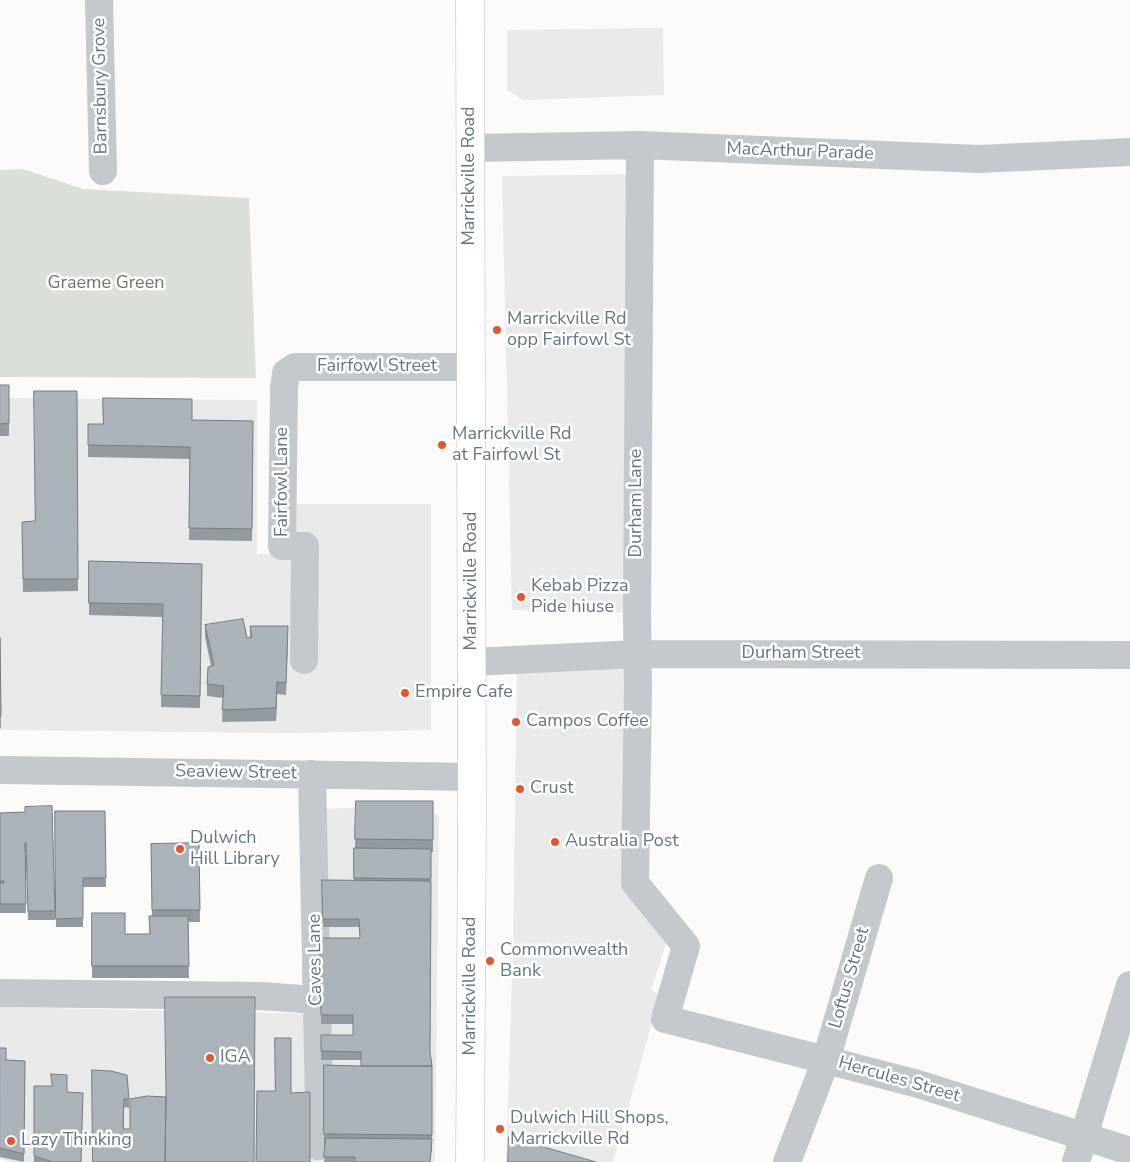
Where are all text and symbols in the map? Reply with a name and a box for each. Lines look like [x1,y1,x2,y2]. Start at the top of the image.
street label: Barnsbury Grove [89,18,113,154]
street label: Marrickville Road [459,106,481,246]
street label: MacArthur Parade [726,139,874,165]
park label: Graeme Green [48,273,164,295]
place label: Marrickville Rd opp Fairfowl St [507,309,631,352]
marker: Marrickville Rd opp Fairfowl St [491,324,503,336]
street label: Fairfowl Street [317,356,437,378]
place label: Marrickville Rd at Fairfowl St [452,424,572,466]
street label: Fairfowl Lane [272,427,294,537]
marker: Marrickville Rd at Fairfowl St [436,439,448,451]
street label: Durham Lane [626,449,648,557]
street label: Marrickville Road [461,511,483,651]
place label: Kebab Pizza Pide hiuse [531,576,628,618]
marker: Kebab Pizza Pide hiuse [515,591,527,603]
street label: Durham Street [742,643,860,665]
place label: Empire Cafe [415,682,513,704]
marker: Empire Cafe [399,687,411,699]
place label: Campos Coffee [526,711,649,733]
marker: Campos Coffee [510,716,522,728]
street label: Seaview Street [175,761,297,785]
place label: Crust [530,778,574,800]
marker: Crust [514,783,526,795]
place label: Dulwich Hill Library [190,828,280,871]
place label: Australia Post [565,831,679,853]
marker: Australia Post [549,836,561,848]
marker: Dulwich Hill Library [174,843,186,855]
street label: Caves Lane [304,914,328,1006]
street label: Marrickville Road [460,916,482,1056]
street label: Loftus Street [825,925,875,1031]
place label: Commonwealth Bank [500,940,628,982]
marker: Commonwealth Bank [484,955,496,967]
place label: IGA [220,1047,251,1069]
marker: IGA [204,1052,216,1064]
street label: Hercules Street [836,1052,962,1108]
place label: Dulwich Hill Shops, Marrickville Rd [510,1108,669,1150]
marker: Dulwich Hill Shops, Marrickville Rd [494,1123,506,1135]
place label: Lazy Thinking [21,1130,132,1152]
marker: Lazy Thinking [5,1135,17,1147]

